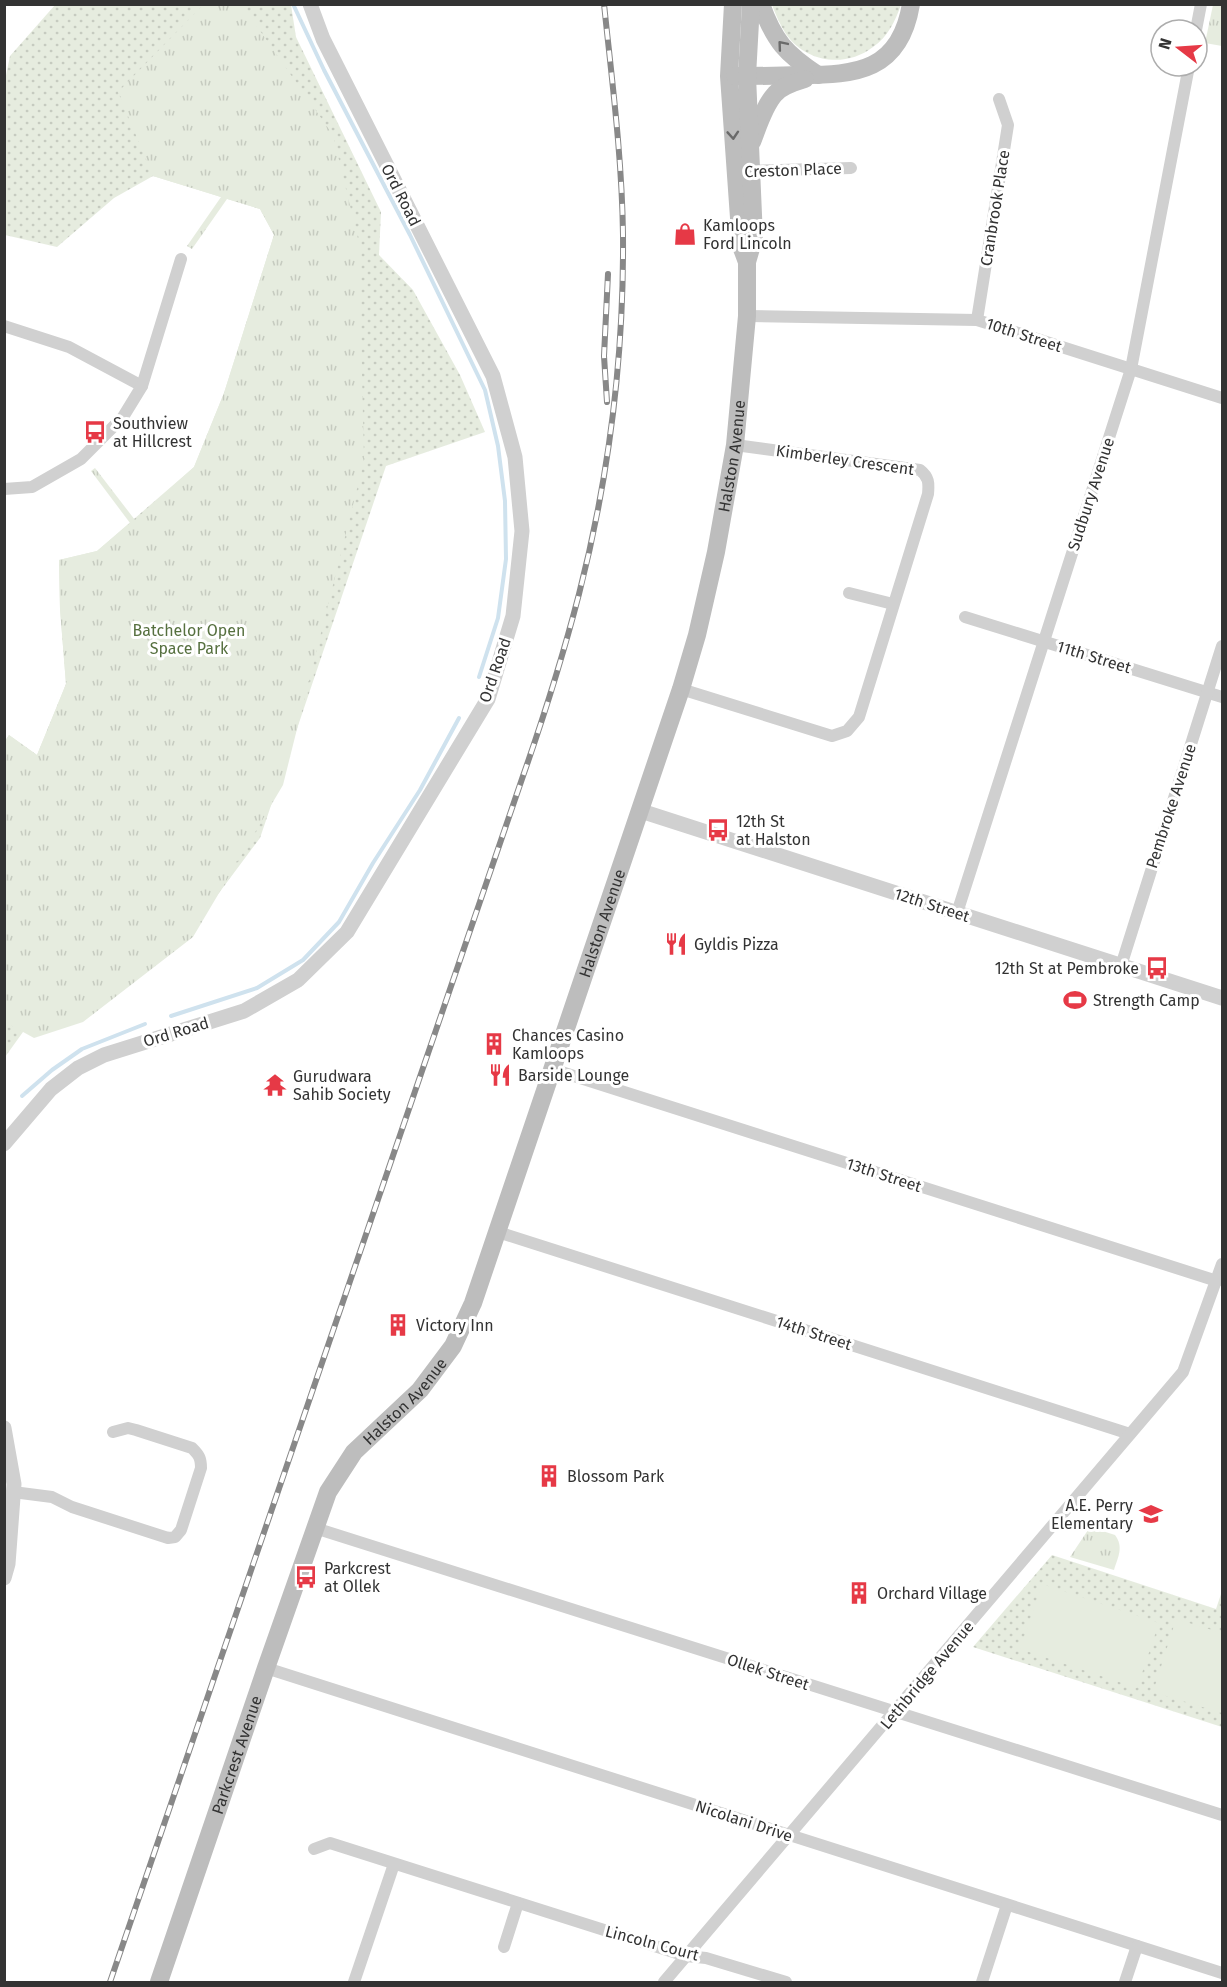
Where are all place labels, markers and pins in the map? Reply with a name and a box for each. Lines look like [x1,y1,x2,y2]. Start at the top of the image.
place label: Kamloops Ford Lincoln [703,216,792,253]
shop icon: Kamloops Ford Lincoln [672,221,698,247]
place label: Southview at Hillcrest [113,414,192,451]
bus stop icon: Southview at Hillcrest [82,419,108,445]
place label: 12th St at Halston [736,812,811,849]
bus stop icon: 12th St at Halston [705,817,731,843]
restaurant icon: Gyldis Pizza [663,931,689,957]
place label: Gyldis Pizza [694,935,779,954]
bus stop icon: 12th St at Pembroke [1144,955,1170,981]
place label: 12th St at Pembroke [995,959,1139,978]
sports icon: Strength Camp [1062,987,1088,1013]
place label: Strength Camp [1093,991,1200,1010]
place label: Chances Casino Kamloops [512,1026,624,1063]
building icon: Chances Casino Kamloops [481,1031,507,1057]
restaurant icon: Barside Lounge [487,1062,513,1088]
place label: Barside Lounge [518,1066,629,1085]
place label: Gurudwara Sahib Society [293,1067,391,1104]
temple icon: Gurudwara Sahib Society [262,1072,288,1098]
building icon: Victory Inn [385,1312,411,1338]
place label: Victory Inn [416,1316,494,1335]
building icon: Blossom Park [536,1463,562,1489]
place label: Blossom Park [567,1467,665,1486]
place label: A.E. Perry Elementary [1051,1496,1133,1533]
school or university icon: A.E. Perry Elementary [1138,1501,1164,1527]
place label: Parkcrest at Ollek [324,1559,391,1596]
bus stop icon: Parkcrest at Ollek [293,1564,319,1590]
building icon: Orchard Village [846,1580,872,1606]
place label: Orchard Village [877,1584,987,1603]

